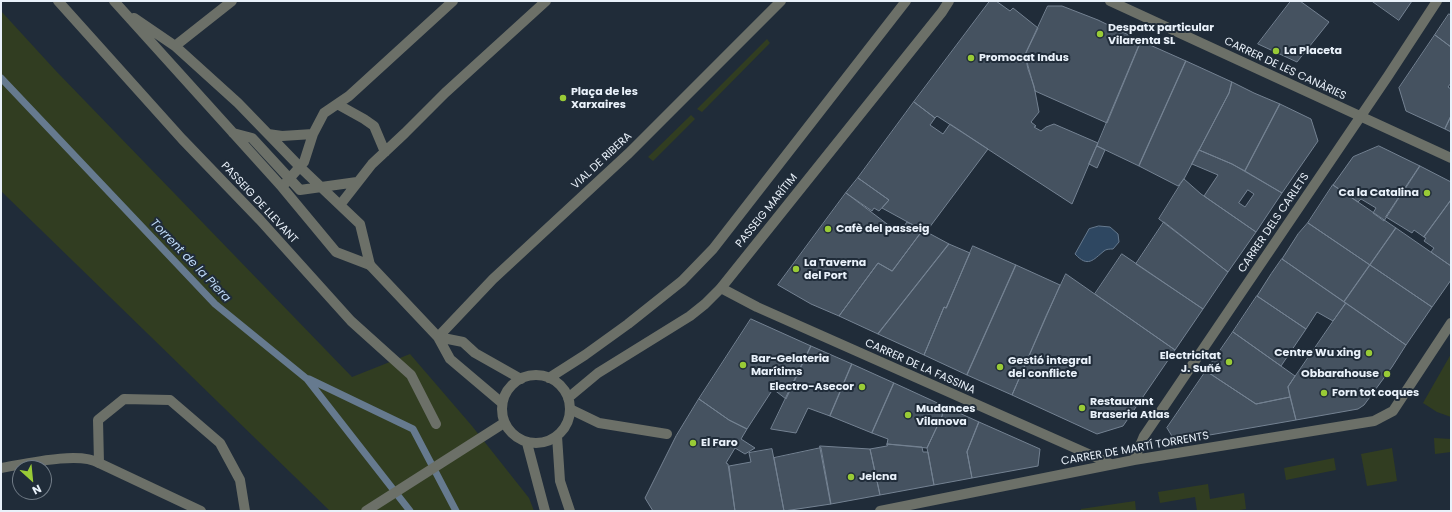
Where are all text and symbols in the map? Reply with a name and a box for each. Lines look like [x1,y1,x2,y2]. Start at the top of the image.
place label: Despatx particular Vilarenta SL [1108,21,1214,47]
marker: Despatx particular Vilarenta SL [1095,29,1105,39]
street label: CARRER DE LES CANÀRIES [1222,35,1348,103]
place label: La Placeta [1284,44,1342,58]
marker: La Placeta [1271,46,1281,56]
place label: Promocat Indus [979,51,1069,65]
marker: Promocat Indus [966,53,976,63]
place label: Plaça de les Xarxaires [571,85,638,111]
marker: Plaça de les Xarxaires [558,93,568,103]
street label: VIAL DE RIBERA [569,130,635,192]
street label: PASSEIG DE LLEVANT [218,160,300,246]
street label: CARRER DELS CARLETS [1236,171,1312,275]
street label: PASSEIG MARÍTIM [733,172,801,250]
place label: Ca la Catalina [1339,186,1419,200]
marker: Ca la Catalina [1422,188,1432,198]
water label: Torrent de la Piera [147,216,233,306]
place label: Cafè del passeig [836,222,929,236]
marker: Cafè del passeig [823,224,833,234]
place label: La Taverna del Port [804,256,866,282]
marker: La Taverna del Port [791,264,801,274]
street label: CARRER DE LA FASSINA [863,337,977,397]
place label: Centre Wu xing [1274,346,1361,360]
marker: Centre Wu xing [1364,348,1374,358]
place label: Electricitat J. Suñé [1160,349,1221,375]
place label: Bar-Gelateria Marítims [751,352,829,378]
place label: Gestió integral del conflicte [1008,354,1091,380]
marker: Electricitat J. Suñé [1224,357,1234,367]
marker: Bar-Gelateria Marítims [738,360,748,370]
marker: Gestió integral del conflicte [995,362,1005,372]
place label: Obbarahouse [1301,367,1379,381]
marker: Obbarahouse [1382,369,1392,379]
place label: Electro-Asecor [769,380,854,394]
marker: Electro-Asecor [857,382,867,392]
place label: Forn tot coques [1332,386,1419,400]
marker: Forn tot coques [1319,388,1329,398]
place label: Restaurant Braseria Atlas [1090,395,1170,421]
place label: Mudances Vilanova [916,402,975,428]
marker: Restaurant Braseria Atlas [1077,403,1087,413]
marker: Mudances Vilanova [903,410,913,420]
street label: CARRER DE MARTÍ TORRENTS [1060,429,1210,469]
place label: El Faro [701,436,738,450]
marker: El Faro [688,438,698,448]
north arrow [12,460,52,500]
place label: Jelcna [859,470,897,484]
marker: Jelcna [846,472,856,482]
text: N [30,481,44,499]

